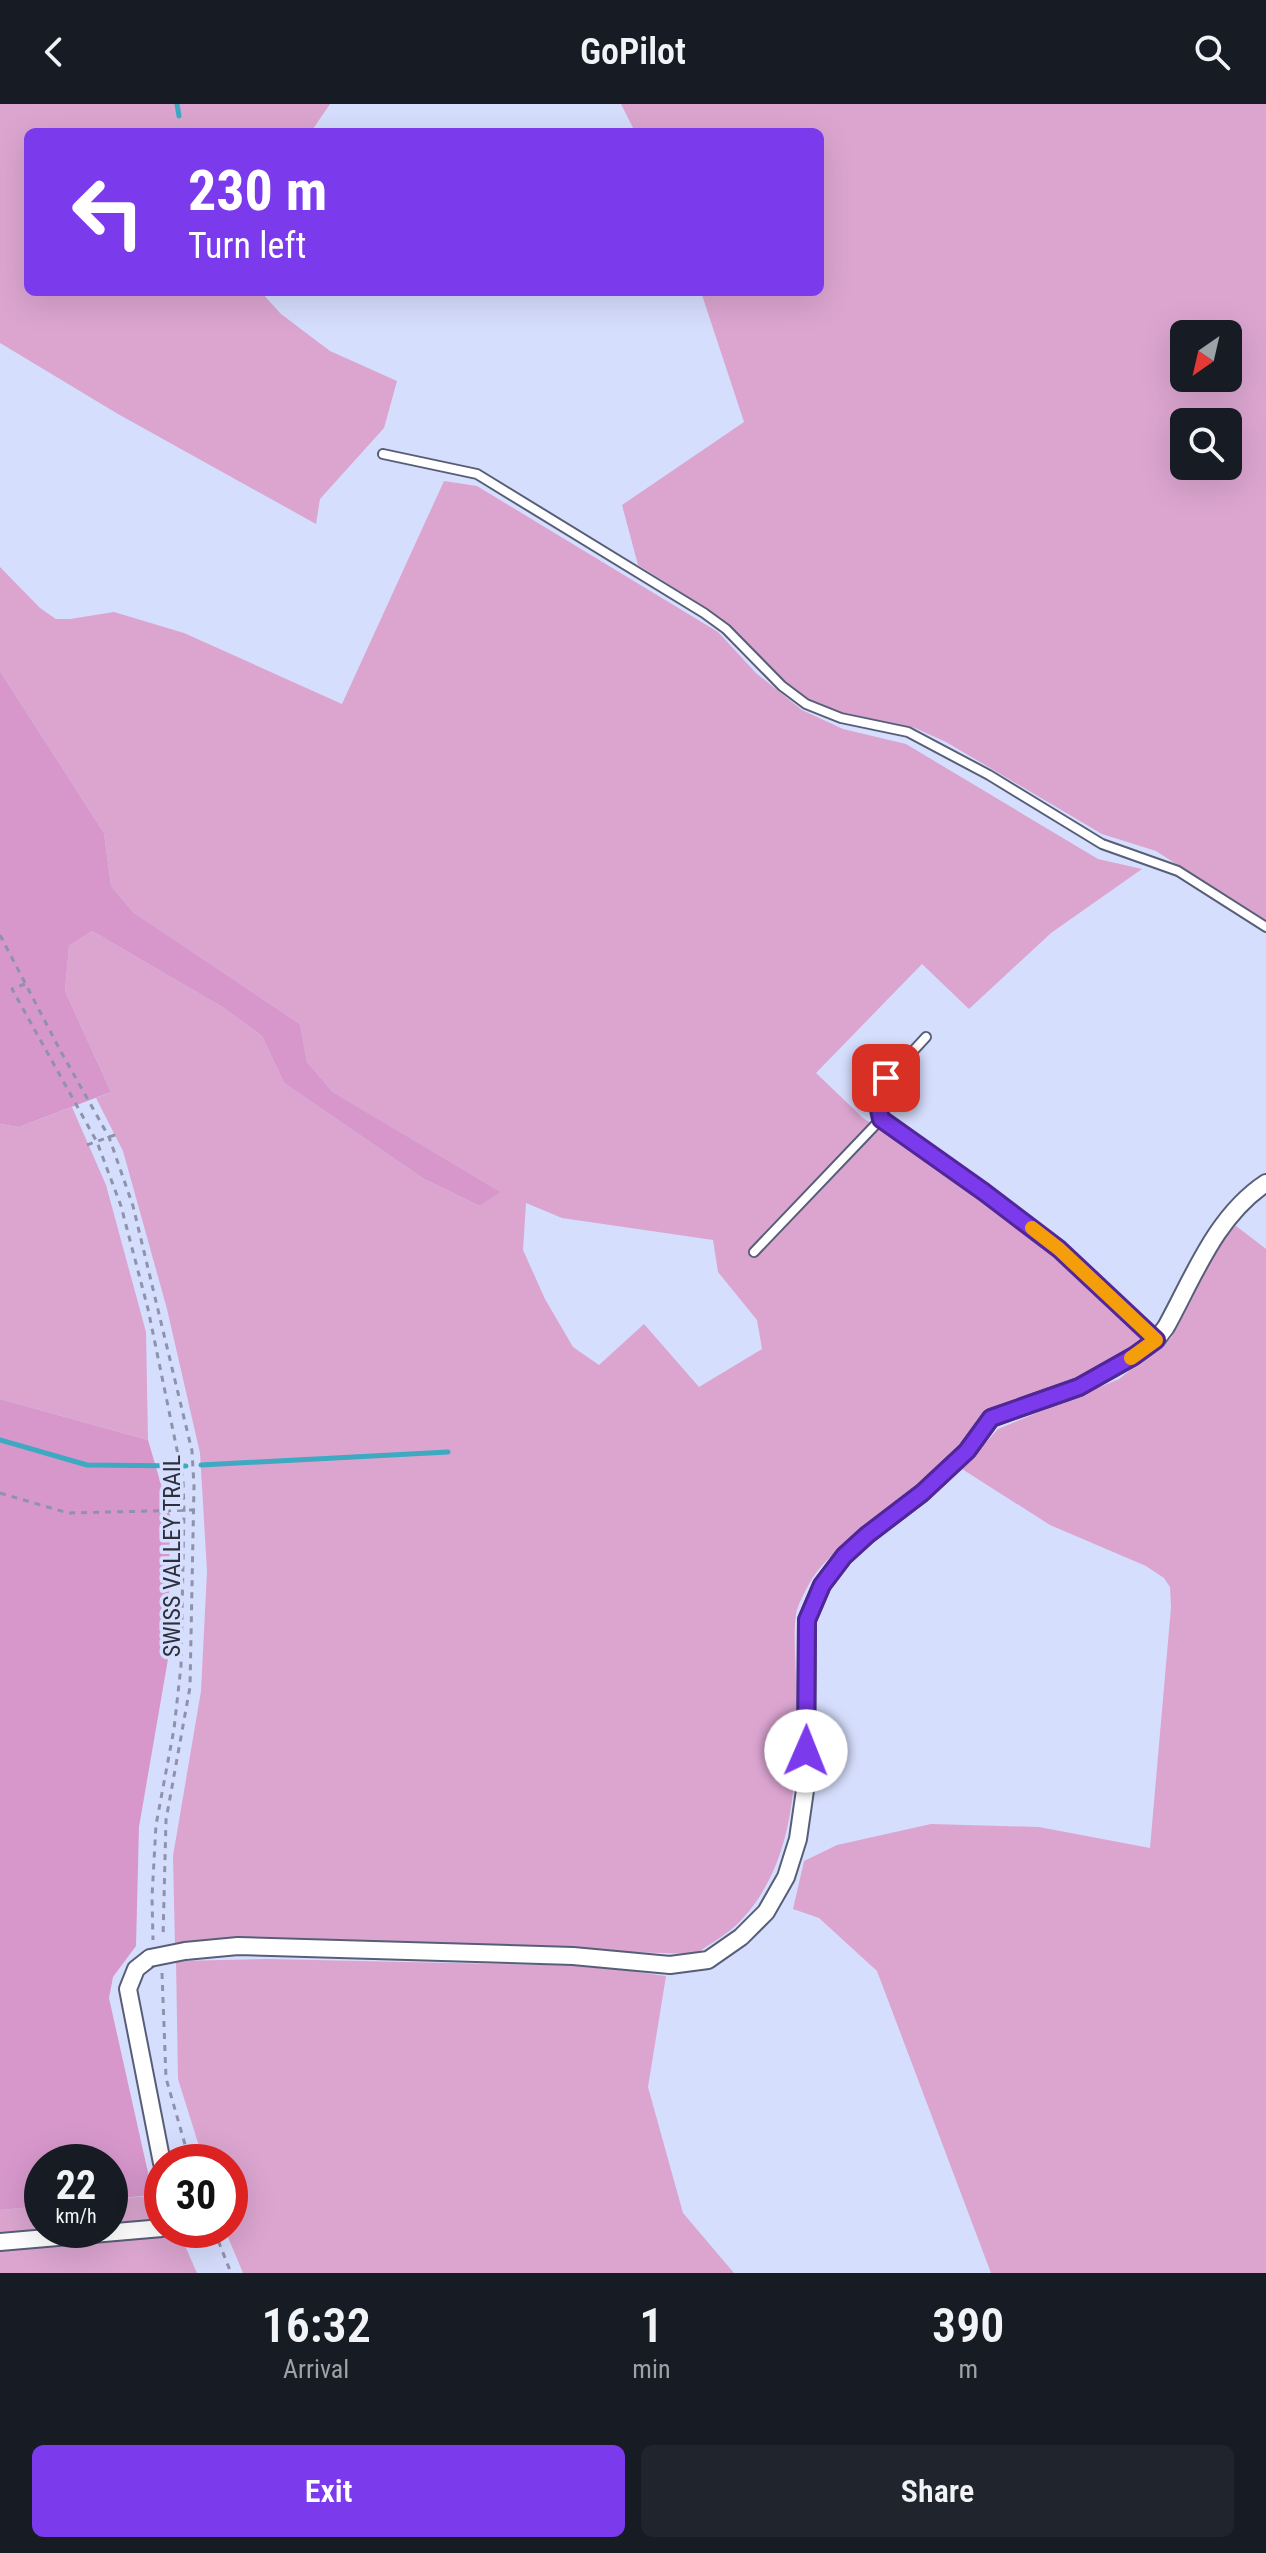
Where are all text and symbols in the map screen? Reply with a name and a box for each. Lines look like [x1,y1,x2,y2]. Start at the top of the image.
icon: back [32,30,76,74]
icon: search [1190,30,1234,74]
text: GoPilot [580,31,686,73]
text: 230 m [188,158,327,224]
icon: left [56,160,160,264]
text: Turn left [188,225,306,267]
north arrow [1170,320,1242,392]
map controls [1170,320,1242,480]
button: search [1170,408,1242,480]
pin [852,1044,920,1112]
icon: arrive [864,1056,908,1100]
street label: SWISS VALLEY TRAIL [158,1455,186,1657]
position arrow [764,1709,848,1793]
speed limit sign: 30 [144,2144,248,2248]
text: 22 [56,2162,96,2209]
text: km/h [55,2204,97,2228]
text: 16:32 [262,2297,371,2354]
text: 1 [639,2297,663,2354]
text: 390 [932,2297,1004,2354]
text: Arrival [283,2354,349,2384]
text: min [632,2354,670,2384]
text: m [958,2354,978,2384]
button: Exit [32,2445,625,2537]
button: Share [641,2445,1234,2537]

